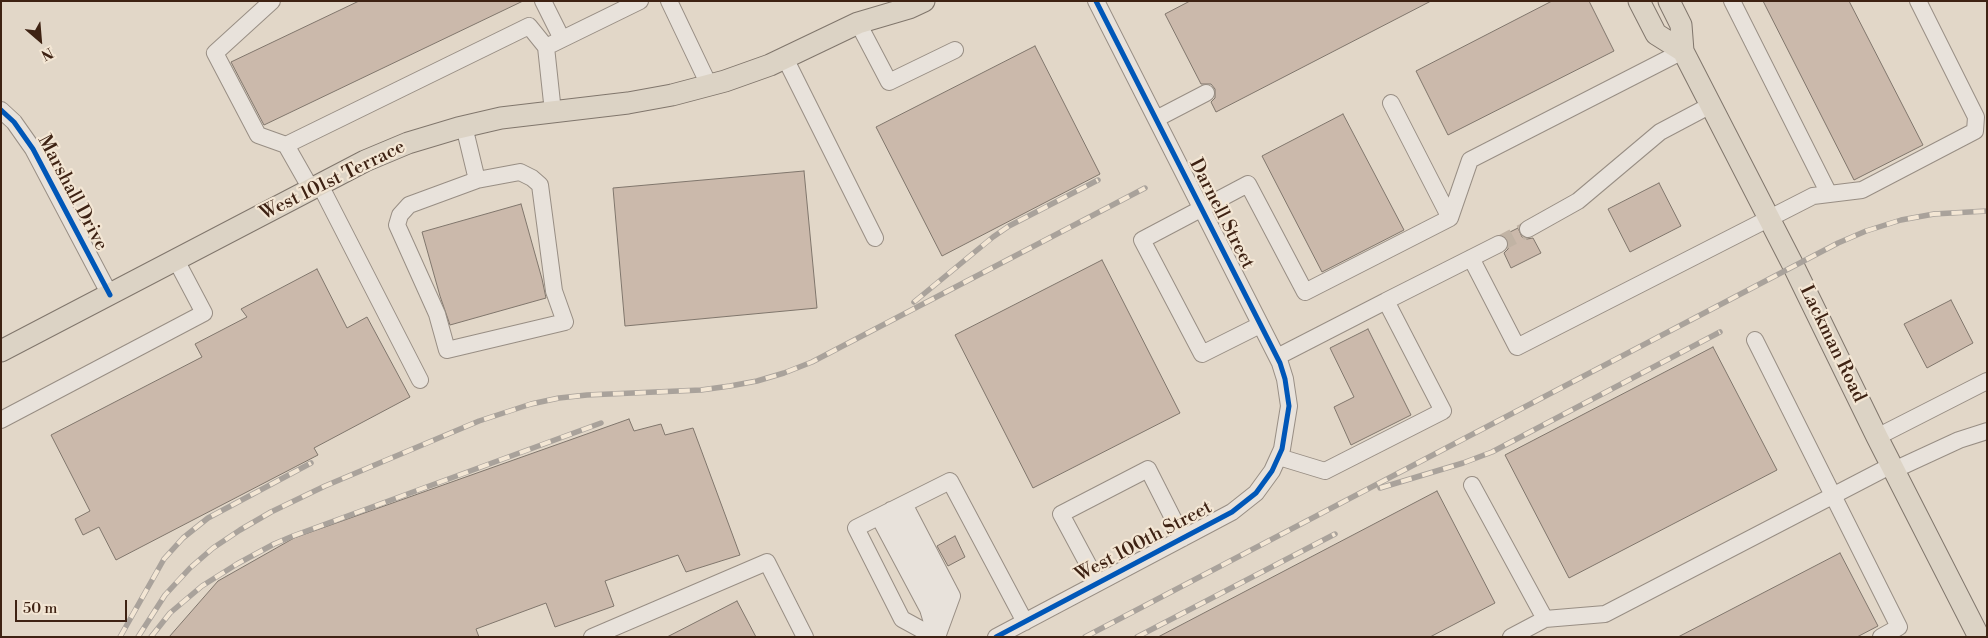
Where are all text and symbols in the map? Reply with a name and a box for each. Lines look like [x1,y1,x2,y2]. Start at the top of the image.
north arrow [15,15,65,65]
text: N [38,43,56,64]
street label: Marshall Drive [32,131,112,255]
street label: West 101st Terrace [257,136,409,226]
street label: Darnell Street [1183,155,1259,273]
street label: Lackman Road [1794,282,1870,406]
street label: West 100th Street [1072,496,1216,588]
scale bar [18,590,130,622]
text: 50 m [23,599,57,618]

